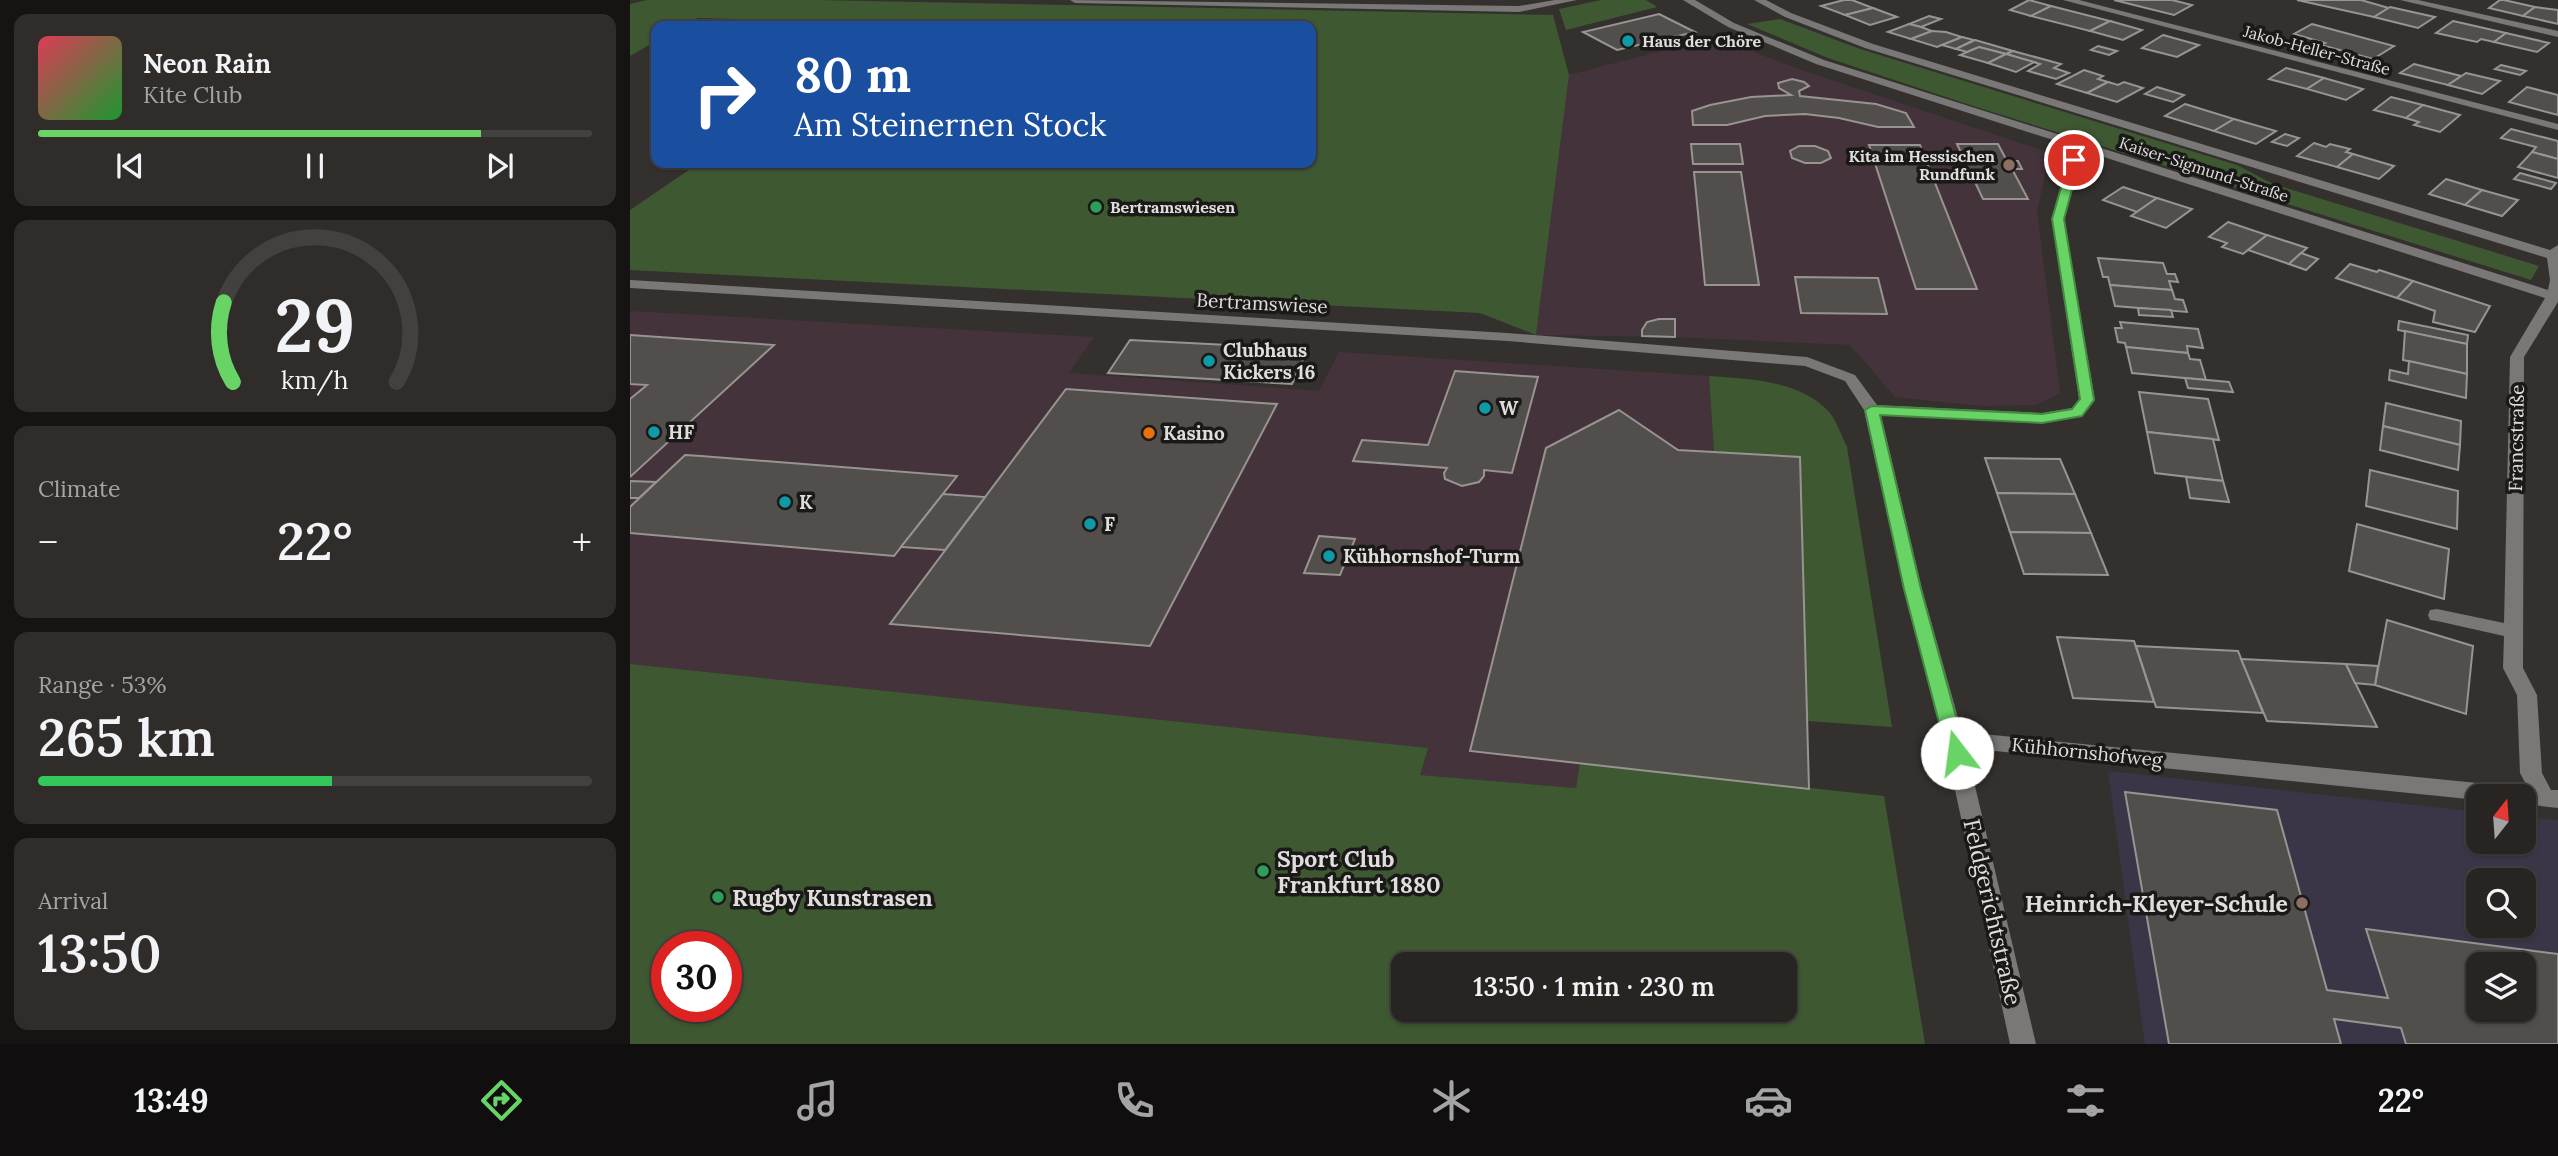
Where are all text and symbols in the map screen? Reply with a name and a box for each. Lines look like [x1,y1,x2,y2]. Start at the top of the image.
street label: Jakob-Heller-Straße [2240,21,2393,79]
place label: Haus der Chöre [1642,31,1762,51]
marker: Haus der Chöre [1620,33,1636,49]
text: 80 m [794,43,911,105]
text: Neon Rain [143,47,271,80]
icon: right [679,49,770,140]
text: Kite Club [143,80,242,109]
text: Am Steinernen Stock [794,104,1106,145]
pin [2044,130,2104,190]
street label: Kaiser-Sigmund-Straße [2117,132,2292,206]
icon: arrive [2055,141,2093,179]
place label: Kita im Hessischen Rundfunk [1848,146,1995,184]
icon: previous [111,147,149,185]
icon: pause [296,147,334,185]
icon: next [481,147,519,185]
marker: Kita im Hessischen Rundfunk [2001,157,2017,173]
place label: Bertramswiesen [1110,197,1235,217]
marker: Bertramswiesen [1088,199,1104,215]
text: 29 [275,279,355,372]
street label: Bertramswiese [1196,288,1328,318]
place label: Clubhaus Kickers 16 [1223,338,1316,384]
marker: Clubhaus Kickers 16 [1201,353,1217,369]
text: km/h [281,364,349,396]
street label: Francstraße [2503,384,2529,492]
place label: W [1499,396,1519,420]
marker: W [1477,400,1493,416]
place label: HF [668,420,694,444]
place label: Kasino [1163,421,1225,445]
marker: HF [646,424,662,440]
marker: Kasino [1141,425,1157,441]
text: Climate [38,474,120,503]
place label: K [799,490,813,514]
marker: K [777,494,793,510]
text: 22° [277,508,353,574]
place label: F [1104,512,1115,536]
marker: F [1082,516,1098,532]
text: − [38,518,58,566]
text: + [572,518,592,566]
place label: Kühhornshof-Turm [1343,544,1521,568]
marker: Kühhornshof-Turm [1321,548,1337,564]
text: Range · 53% [38,670,167,699]
text: 265 km [38,704,215,770]
position arrow [1920,716,1994,790]
street label: Kühhornshofweg [2010,732,2164,772]
north arrow [2466,784,2536,854]
map controls [2466,784,2536,1022]
street label: Feldgerichtstraße [1957,816,2029,1008]
place label: Sport Club Frankfurt 1880 [1277,844,1441,899]
marker: Sport Club Frankfurt 1880 [1255,863,1271,879]
button: search [2466,868,2536,938]
place label: Rugby Kunstrasen [732,883,933,912]
text: Arrival [38,886,108,915]
marker: Rugby Kunstrasen [710,889,726,905]
place label: Heinrich-Kleyer-Schule [2025,889,2288,918]
marker: Heinrich-Kleyer-Schule [2294,895,2310,911]
text: 13:50 [38,920,161,986]
speed limit sign: 30 [651,931,742,1022]
button: layers [2466,952,2536,1022]
text: 13:50 · 1 min · 230 m [1473,970,1715,1003]
icon: directions [477,1076,526,1125]
icon: music [793,1076,842,1125]
icon: phone [1110,1076,1159,1125]
icon: climate [1427,1076,1476,1125]
icon: car [1744,1076,1793,1125]
icon: filters [2061,1076,2110,1125]
text: 13:49 [134,1080,209,1121]
text: 22° [2378,1080,2424,1121]

